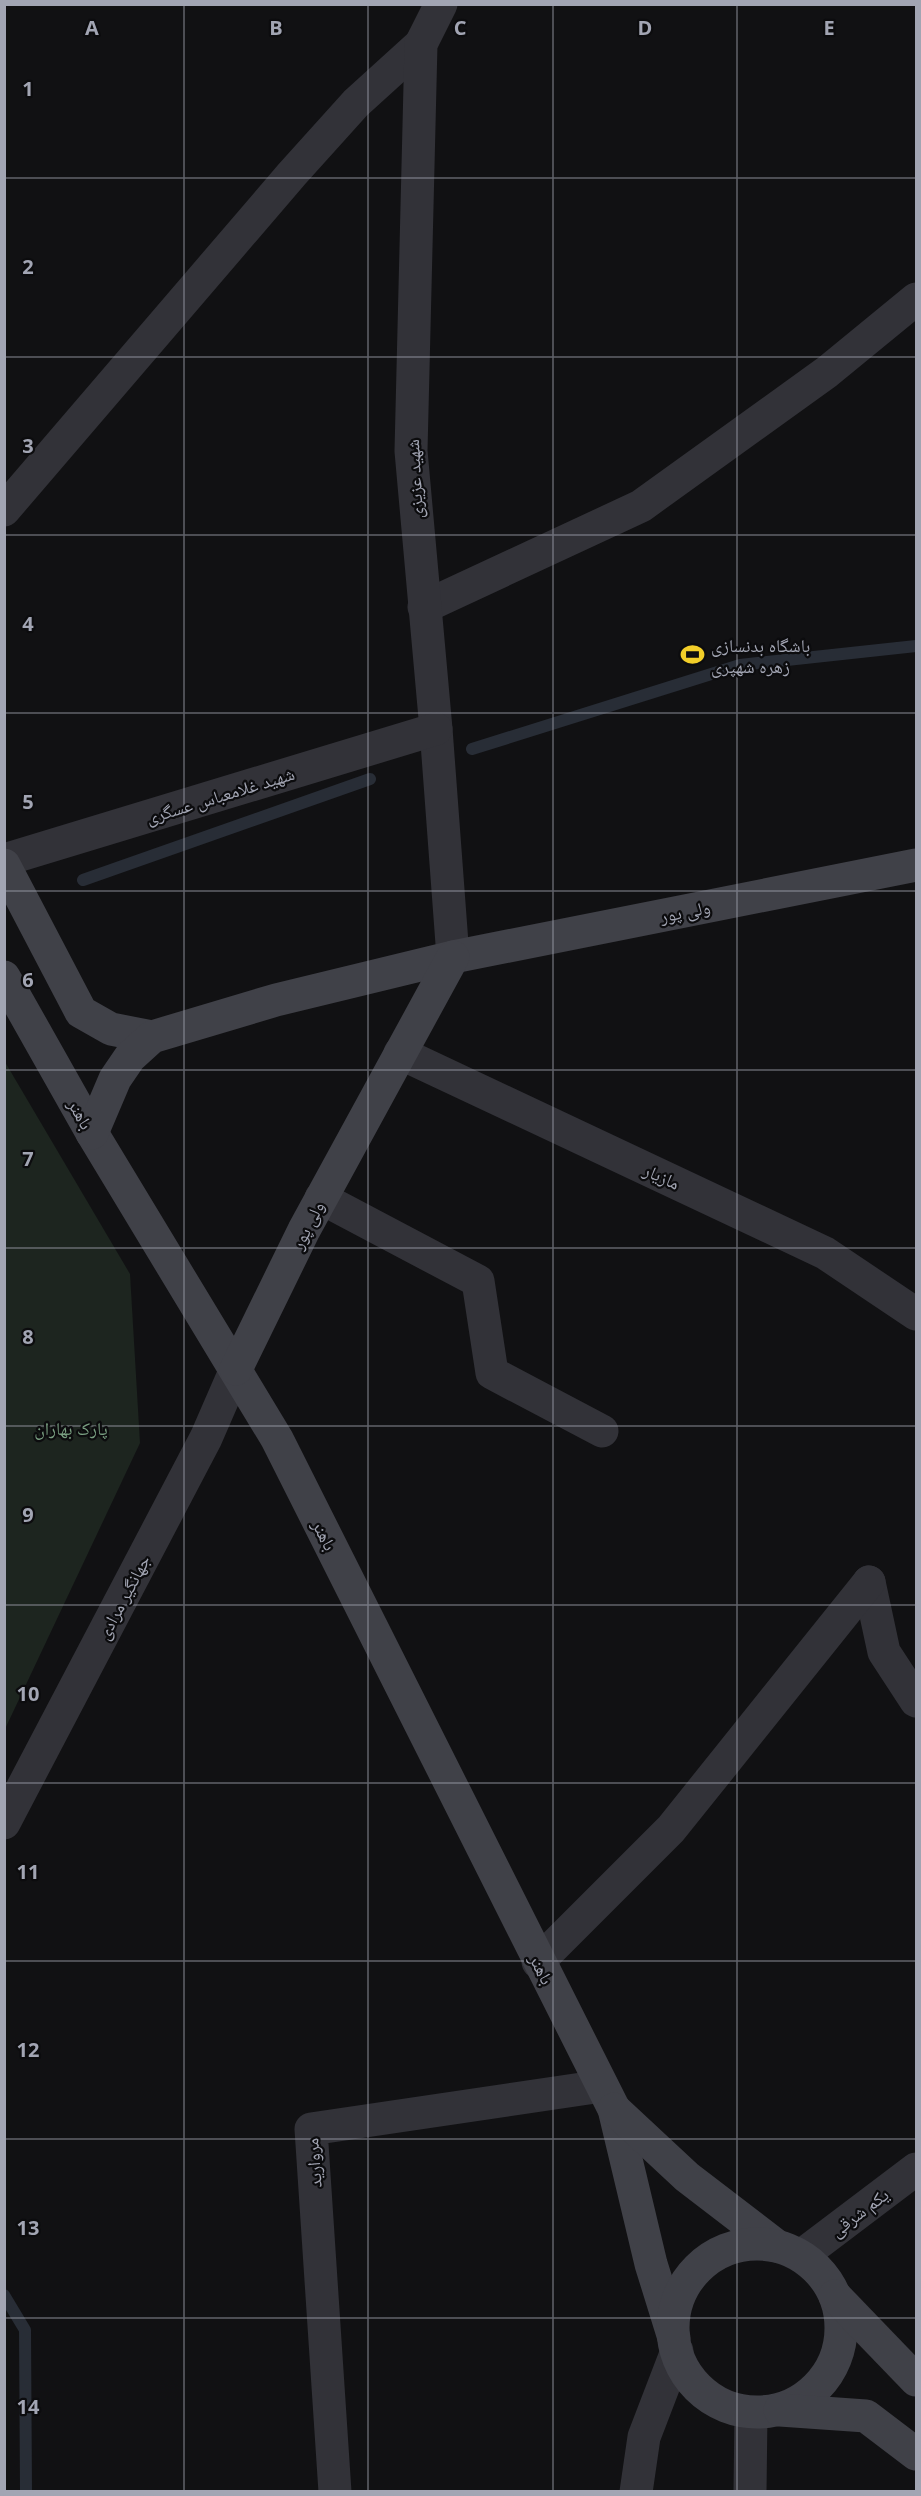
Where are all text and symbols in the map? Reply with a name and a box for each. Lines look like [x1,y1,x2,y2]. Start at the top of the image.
text: A [85,14,99,41]
text: B [269,14,283,41]
text: C [454,14,467,41]
text: D [638,14,652,41]
text: E [823,14,835,41]
text: 1 [22,75,34,102]
text: 2 [22,253,34,280]
text: 3 [22,432,34,459]
street label: شهید عزیزی [400,439,428,519]
text: 4 [22,610,34,637]
place label: باشگاه بدنسازی زهره شهپری [711,633,810,678]
sports icon: باشگاه بدنسازی زهره شهپری [680,642,706,668]
street label: شهید غلامعباس عسگری [143,761,297,829]
text: 5 [22,788,34,815]
street label: ولی پور [657,894,712,928]
text: 6 [22,966,34,993]
street label: باهنر [62,1094,99,1133]
text: 7 [22,1145,34,1172]
street label: مازیار [639,1157,684,1195]
street label: ولی پور [284,1197,329,1254]
text: 8 [22,1323,34,1350]
park label: پارک بهاران [34,1416,108,1440]
text: 9 [22,1501,34,1528]
street label: باهنر [307,1515,343,1554]
street label: جهانگیر مرادی [91,1550,155,1644]
text: 10 [17,1680,39,1707]
text: 11 [17,1858,39,1885]
street label: باهنر [524,1949,560,1988]
text: 12 [17,2036,39,2063]
street label: مروارید [299,2137,327,2189]
street label: یکم شرقی [825,2182,894,2243]
text: 13 [17,2214,39,2241]
text: 14 [17,2393,40,2420]

